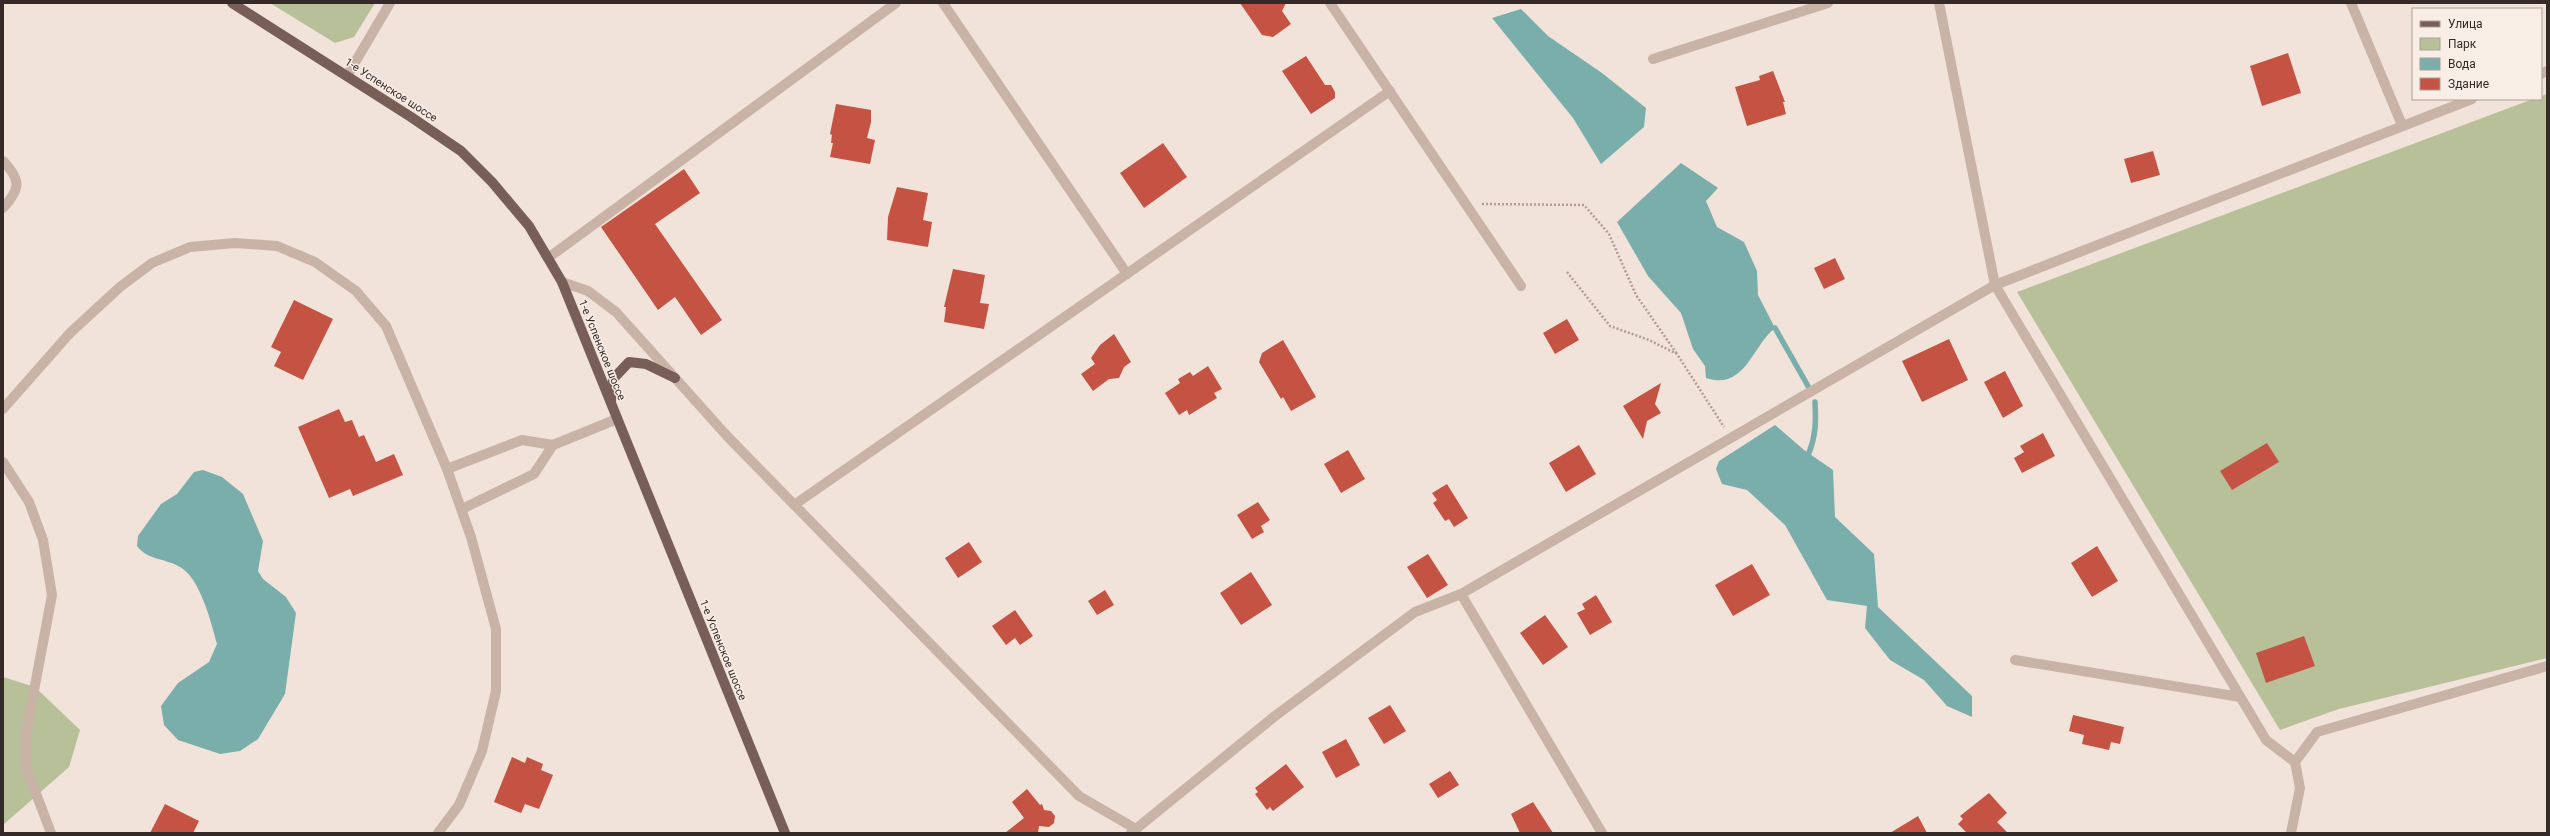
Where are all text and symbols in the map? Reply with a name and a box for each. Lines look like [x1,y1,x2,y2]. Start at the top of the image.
legend [2412,8,2542,100]
text: Улица [2448,17,2483,31]
text: Парк [2448,37,2477,51]
street label: 1-е Успенское шоссе [342,55,440,125]
text: Вода [2448,57,2476,71]
text: Здание [2448,77,2489,91]
street label: 1-е Успенское шоссе [576,298,628,402]
street label: 1-е Успенское шоссе [697,598,749,702]

